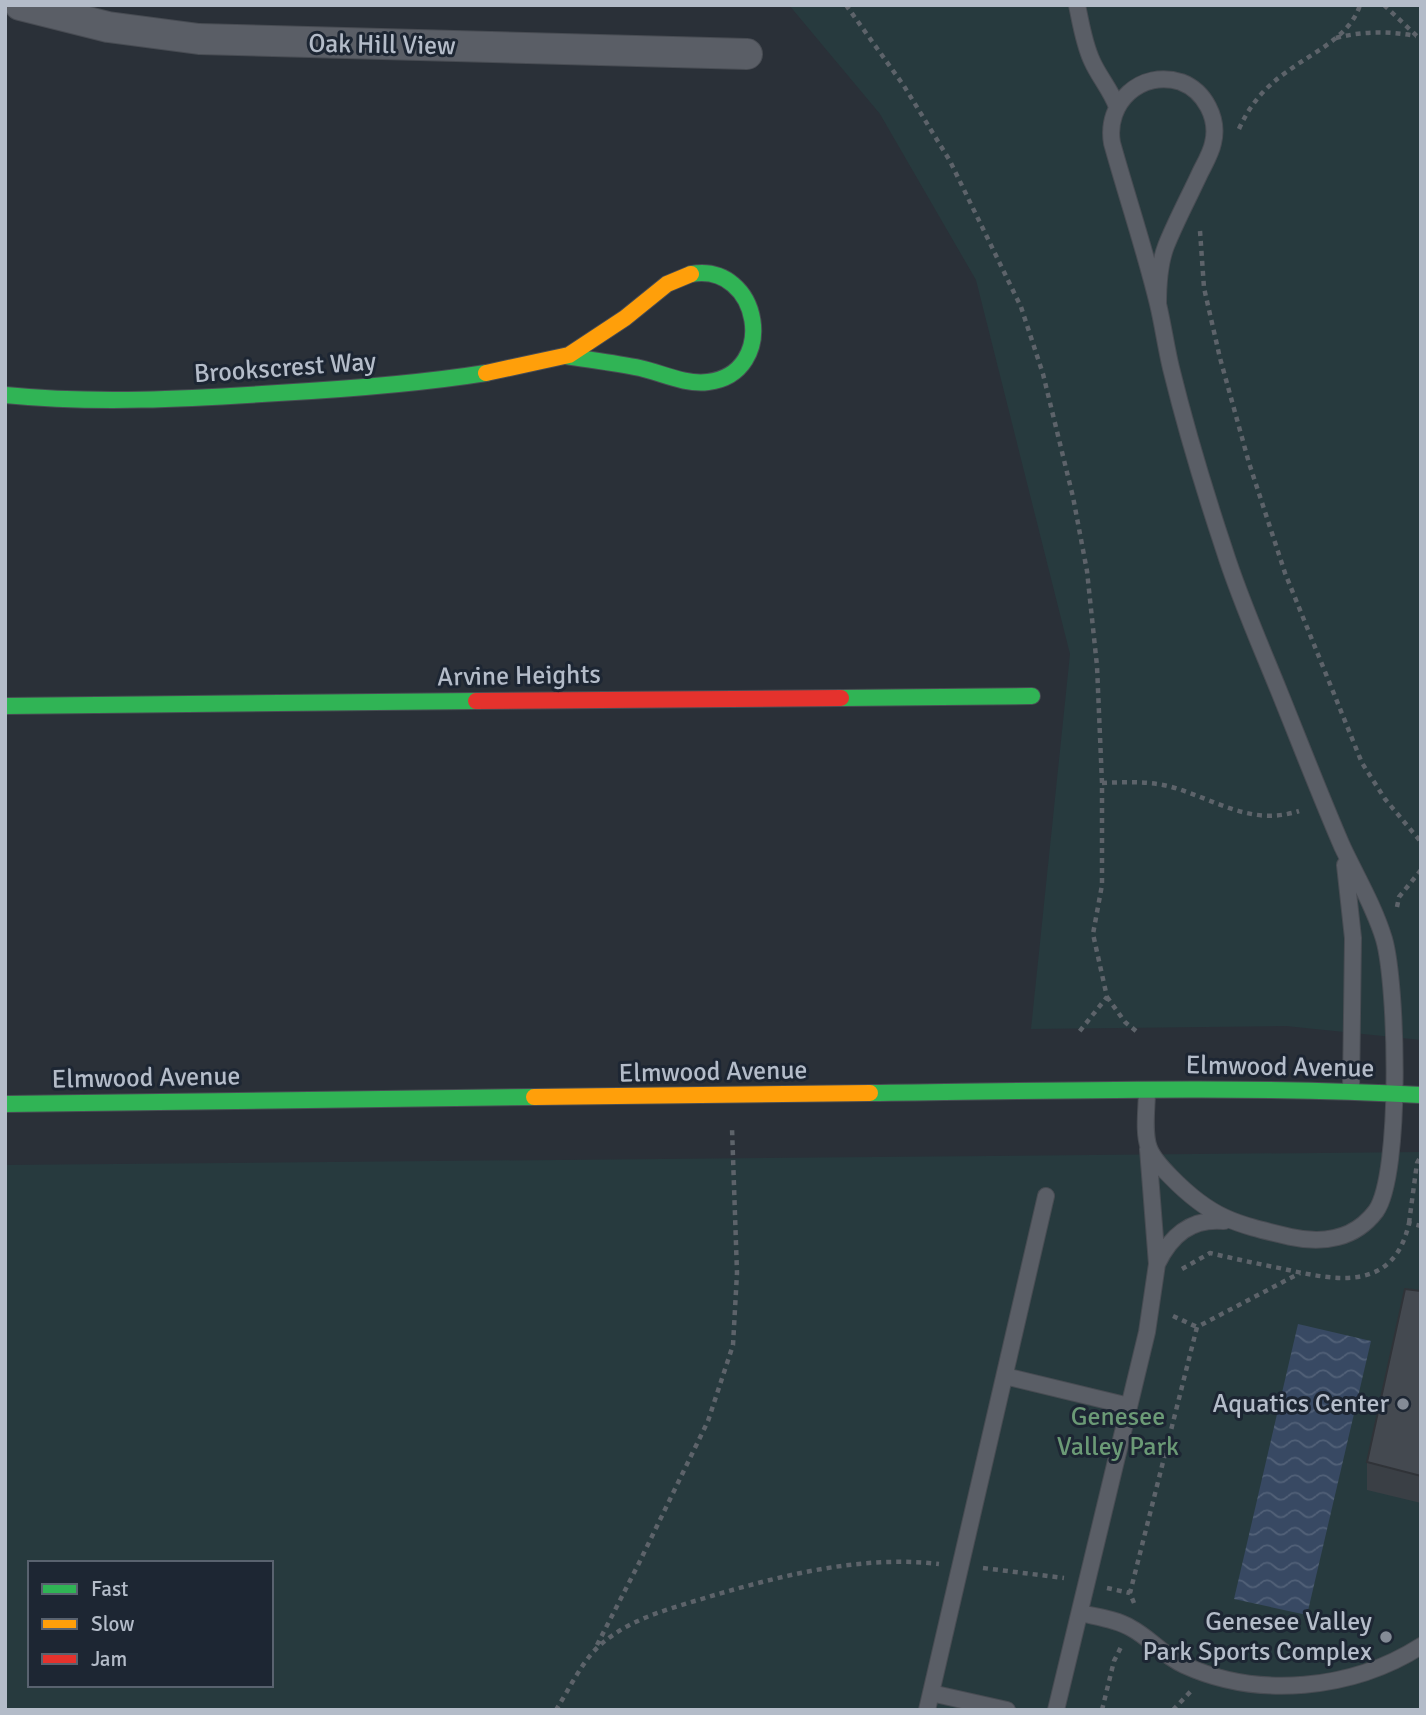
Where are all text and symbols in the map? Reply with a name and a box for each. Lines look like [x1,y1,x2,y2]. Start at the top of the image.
street label: Oak Hill View [308,28,456,62]
street label: Brookscrest Way [193,346,377,390]
street label: Arvine Heights [437,659,601,693]
street label: Elmwood Avenue [1185,1049,1375,1085]
street label: Elmwood Avenue [618,1054,808,1090]
street label: Elmwood Avenue [51,1060,241,1096]
place label: Aquatics Center [1213,1388,1389,1420]
marker: Aquatics Center [1395,1396,1411,1412]
park label: Genesee Valley Park [1057,1401,1179,1463]
legend [28,1561,273,1687]
text: Fast [91,1576,128,1602]
place label: Genesee Valley Park Sports Complex [1142,1606,1372,1668]
text: Slow [91,1611,135,1637]
marker: Genesee Valley Park Sports Complex [1378,1629,1394,1645]
text: Jam [91,1646,127,1672]

